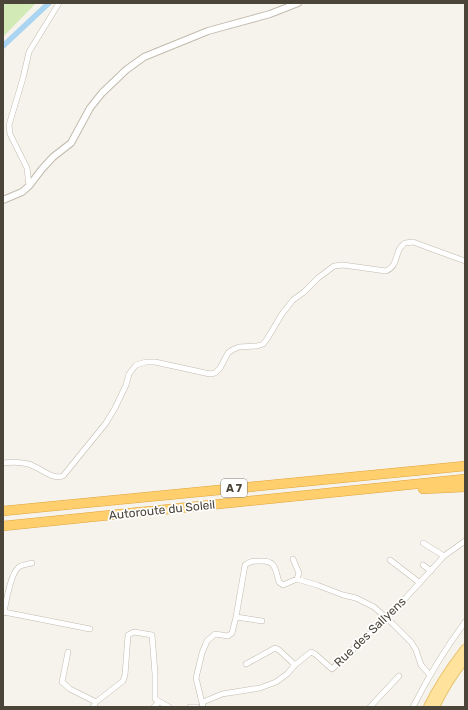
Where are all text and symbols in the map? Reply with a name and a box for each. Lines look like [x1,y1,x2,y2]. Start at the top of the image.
road number: A 7 [221,479,247,497]
street label: Autoroute du Soleil [108,497,216,523]
street label: Rue des Sallyens [331,594,409,670]

